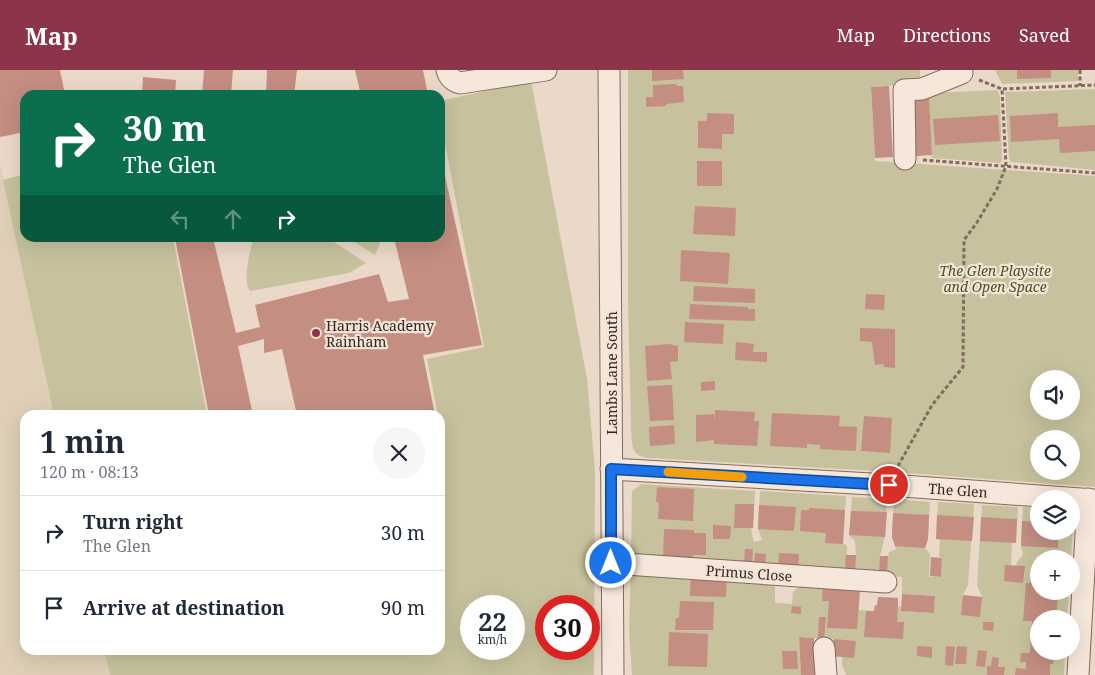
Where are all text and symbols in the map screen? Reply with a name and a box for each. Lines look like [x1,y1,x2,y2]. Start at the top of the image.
text: Map [25,19,78,52]
text: Map [837,23,875,47]
text: Directions [903,23,991,47]
text: Saved [1019,23,1070,47]
text: 30 m [123,104,206,151]
icon: right [40,110,105,175]
text: The Glen [123,149,216,179]
icon: left [166,205,194,233]
icon: ahead [219,205,247,233]
icon: right [272,205,300,233]
park label: The Glen Playsite and Open Space [939,261,1051,296]
street label: Lambs Lane South [602,311,621,435]
place label: Harris Academy Rainham [326,316,434,351]
marker: Harris Academy Rainham [310,327,322,339]
map controls [1030,370,1080,660]
button: sound [1030,370,1080,420]
text: 1 min [40,421,125,462]
button: close [373,427,425,479]
button: search [1030,430,1080,480]
text: 120 m · 08:13 [40,461,139,483]
pin [868,464,910,506]
icon: arrive [875,471,903,499]
street label: The Glen [928,478,988,502]
button: layers [1030,490,1080,540]
text: Turn right [83,509,183,535]
icon: right [40,519,68,547]
text: 30 m [381,520,425,546]
text: The Glen [83,535,151,557]
position arrow [584,536,636,588]
button: + [1030,550,1080,600]
street label: Primus Close [705,561,793,585]
icon: arrive [40,594,68,622]
text: Arrive at destination [83,595,285,621]
text: 90 m [381,595,425,621]
speed limit sign: 30 [535,595,600,660]
text: 22 [478,604,507,638]
button: − [1030,610,1080,660]
text: km/h [478,631,507,648]

